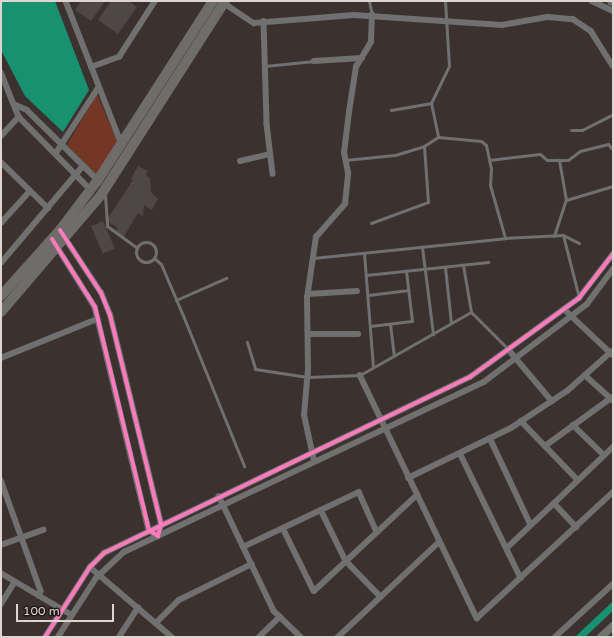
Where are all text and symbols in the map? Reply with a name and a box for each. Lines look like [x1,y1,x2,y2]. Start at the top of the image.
scale bar [18,596,116,622]
text: 100 m [23,604,60,618]

